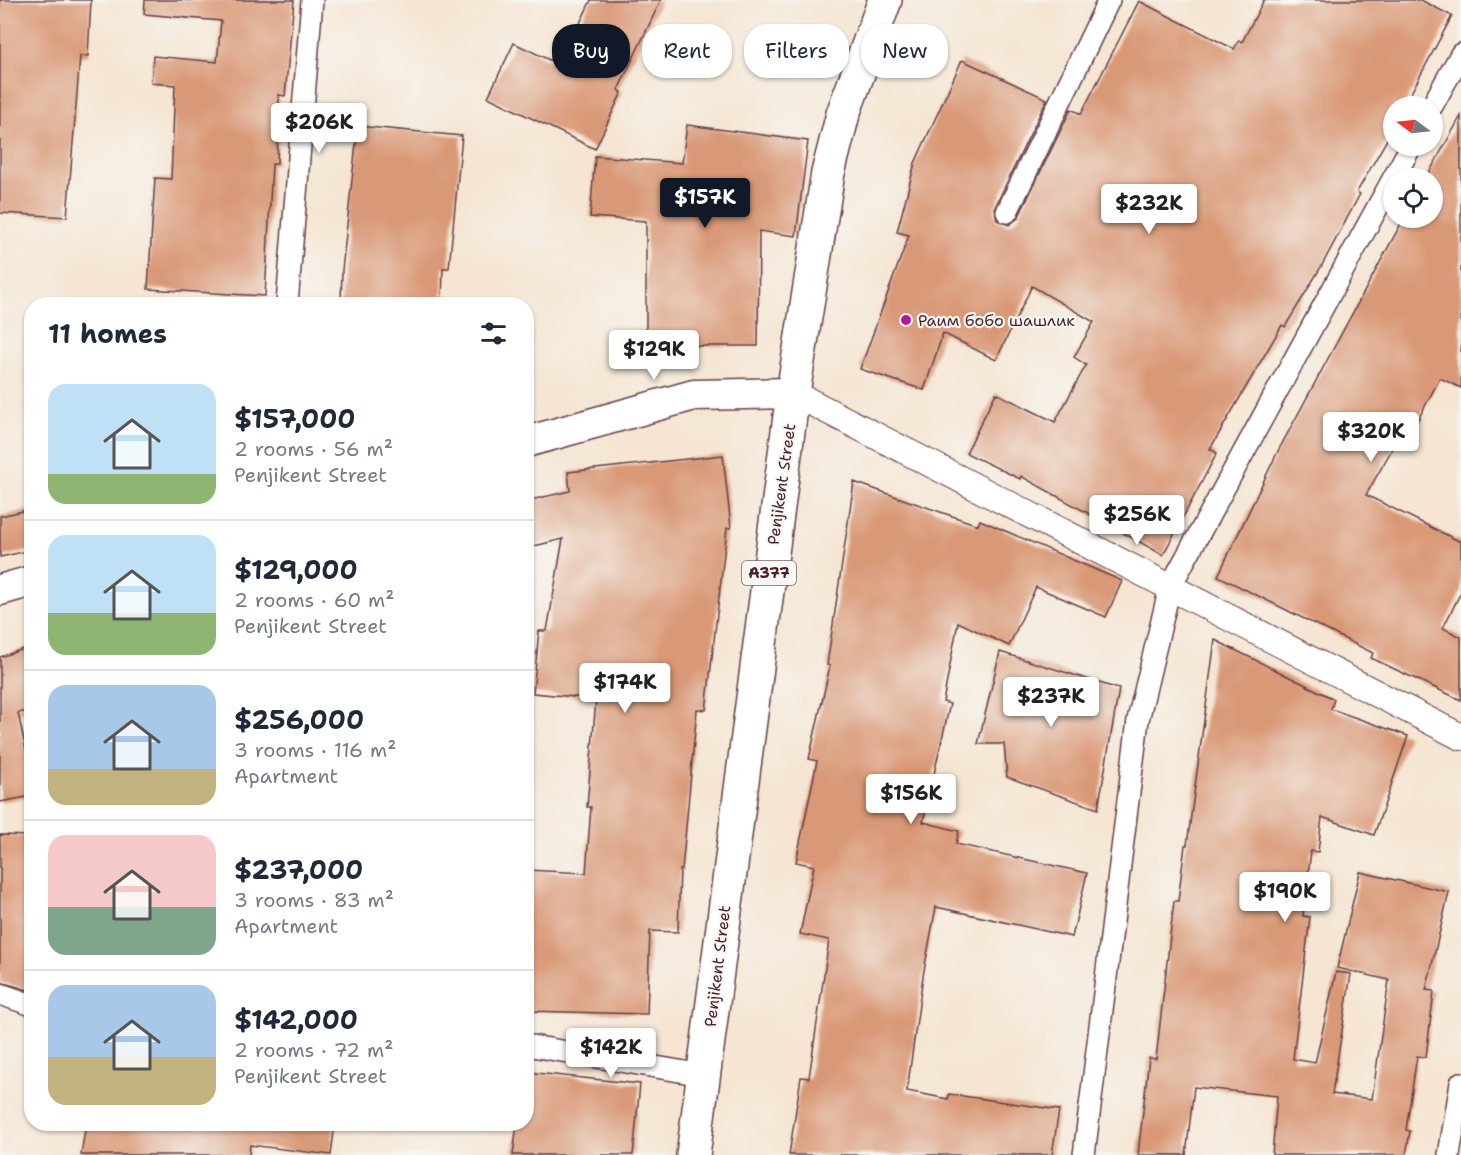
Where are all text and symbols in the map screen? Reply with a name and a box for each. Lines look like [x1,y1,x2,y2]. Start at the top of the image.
chip: Buy [552,24,630,78]
chip: Rent [642,24,732,78]
chip: Filters [744,24,849,78]
chip: New [861,24,948,78]
north arrow [1383,96,1443,156]
map controls [1383,96,1443,228]
pin: $206K [277,103,361,154]
text: $206K [285,109,353,135]
button: locate [1383,168,1443,228]
pin: $157K [663,178,747,229]
text: $157K [674,184,736,210]
pin: $232K [1107,184,1191,235]
text: $232K [1115,190,1183,216]
place label: Раим бобо шашлик [918,310,1075,331]
marker: Раим бобо шашлик [899,313,913,327]
text: 11 homes [48,316,167,351]
icon: filters [477,317,510,350]
pin: $129K [612,330,696,381]
text: $129K [623,336,685,362]
text: $157,000 [234,401,356,436]
icon: home [96,408,168,480]
pin: $320K [1329,412,1413,463]
text: $320K [1337,418,1405,444]
street label: Penjikent Street [763,422,800,546]
text: 2 rooms · 56 m² [234,436,393,462]
text: Penjikent Street [234,462,387,488]
pin: $256K [1095,495,1179,546]
text: $256K [1103,501,1171,527]
text: $129,000 [234,552,358,587]
icon: home [96,559,168,631]
road number: A377 [742,561,796,585]
text: 2 rooms · 60 m² [234,587,394,613]
text: Penjikent Street [234,613,387,639]
pin: $174K [583,663,667,714]
text: $174K [593,669,657,695]
pin: $237K [1009,677,1093,728]
text: $237K [1017,683,1085,709]
text: $256,000 [234,702,364,737]
icon: home [96,709,168,781]
text: 3 rooms · 116 m² [234,737,396,763]
text: Apartment [234,763,338,789]
pin: $156K [869,774,953,825]
text: $156K [880,780,942,806]
text: $237,000 [234,852,363,887]
icon: home [96,859,168,931]
pin: $190K [1243,872,1327,923]
text: $190K [1253,878,1317,904]
text: 3 rooms · 83 m² [234,887,394,913]
street label: Penjikent Street [700,904,735,1028]
text: Apartment [234,913,338,939]
text: $142,000 [234,1002,358,1037]
icon: home [96,1009,168,1081]
pin: $142K [569,1028,653,1079]
text: $142K [580,1034,642,1060]
text: 2 rooms · 72 m² [234,1037,393,1063]
text: Penjikent Street [234,1063,387,1089]

